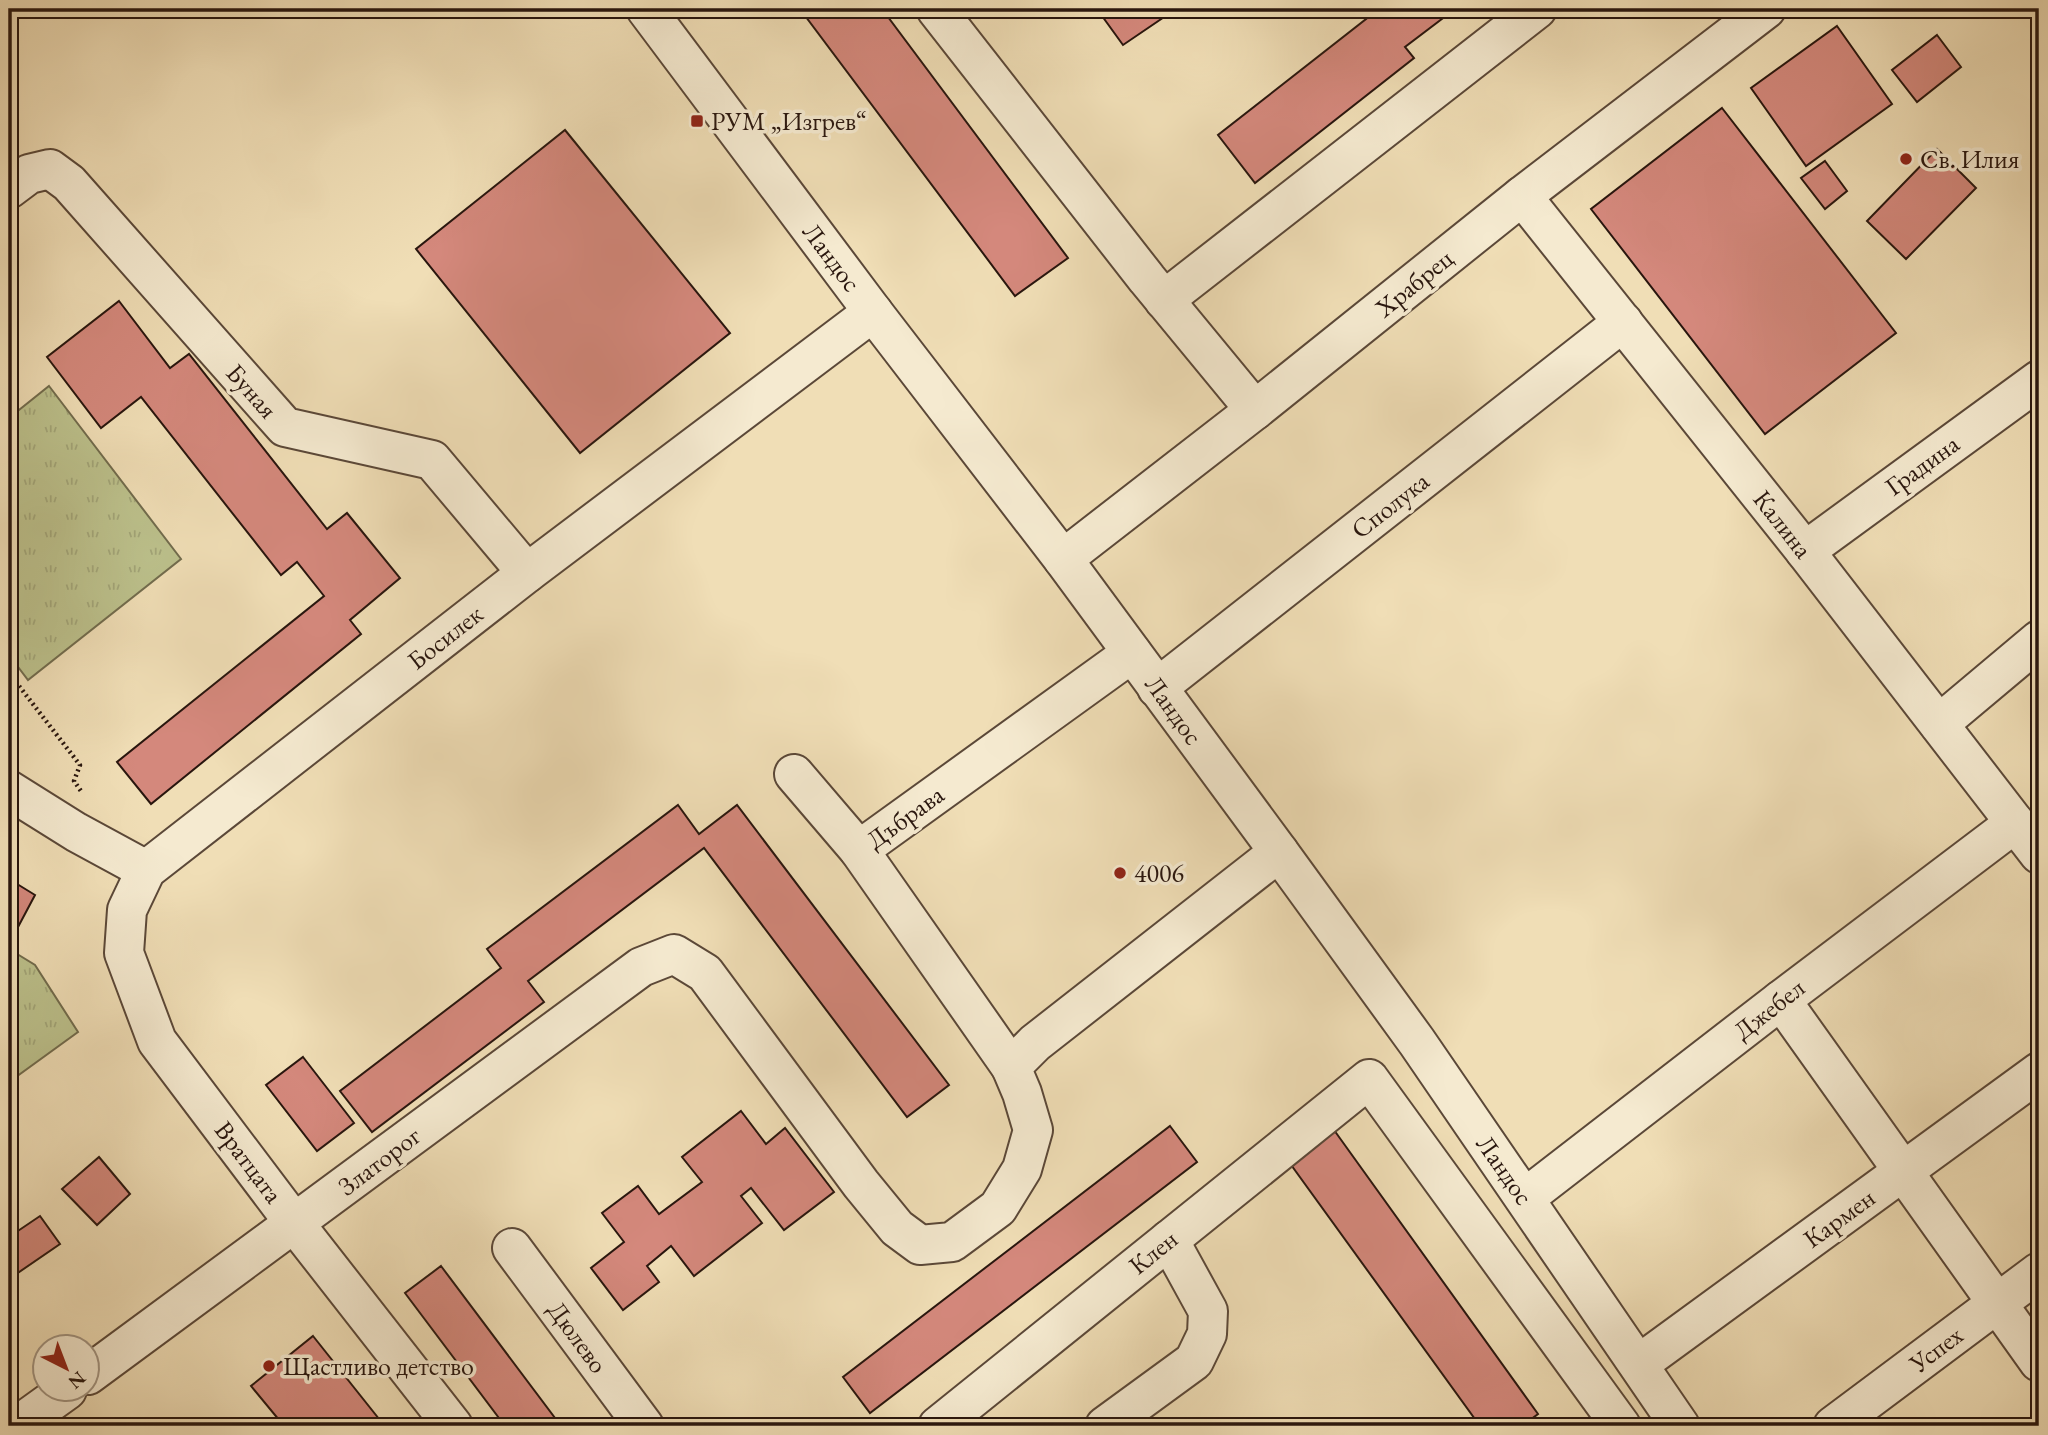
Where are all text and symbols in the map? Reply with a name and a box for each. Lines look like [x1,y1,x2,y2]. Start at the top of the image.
place label: РУМ „Изгрев“ [711,104,867,138]
marker: РУМ „Изгрев“ [689,113,705,129]
place label: Св. Илия [1920,142,2019,176]
marker: Св. Илия [1898,151,1914,167]
street label: Ландос [795,216,869,298]
street label: Храбрец [1367,241,1460,325]
street label: Буная [219,356,285,426]
street label: Градина [1878,426,1966,503]
street label: Сполука [1344,463,1436,546]
street label: Калина [1746,483,1821,566]
street label: Босилек [400,596,490,677]
street label: Ландос [1137,669,1211,751]
street label: Дъбрава [859,777,951,857]
place label: 4006 [1134,856,1184,890]
marker: 4006 [1112,865,1128,881]
street label: Джебел [1727,971,1811,1047]
street label: Вратцата [207,1114,291,1210]
street label: Златорог [331,1119,427,1203]
street label: Ландос [1469,1128,1541,1212]
street label: Кармен [1796,1181,1882,1255]
street label: Клен [1122,1222,1184,1282]
street label: Дюлево [540,1294,616,1380]
street label: Успех [1902,1317,1970,1381]
north arrow [32,1334,102,1404]
place label: Щастливо детство [283,1349,474,1383]
marker: Щастливо детство [261,1358,277,1374]
text: N [62,1366,91,1395]

